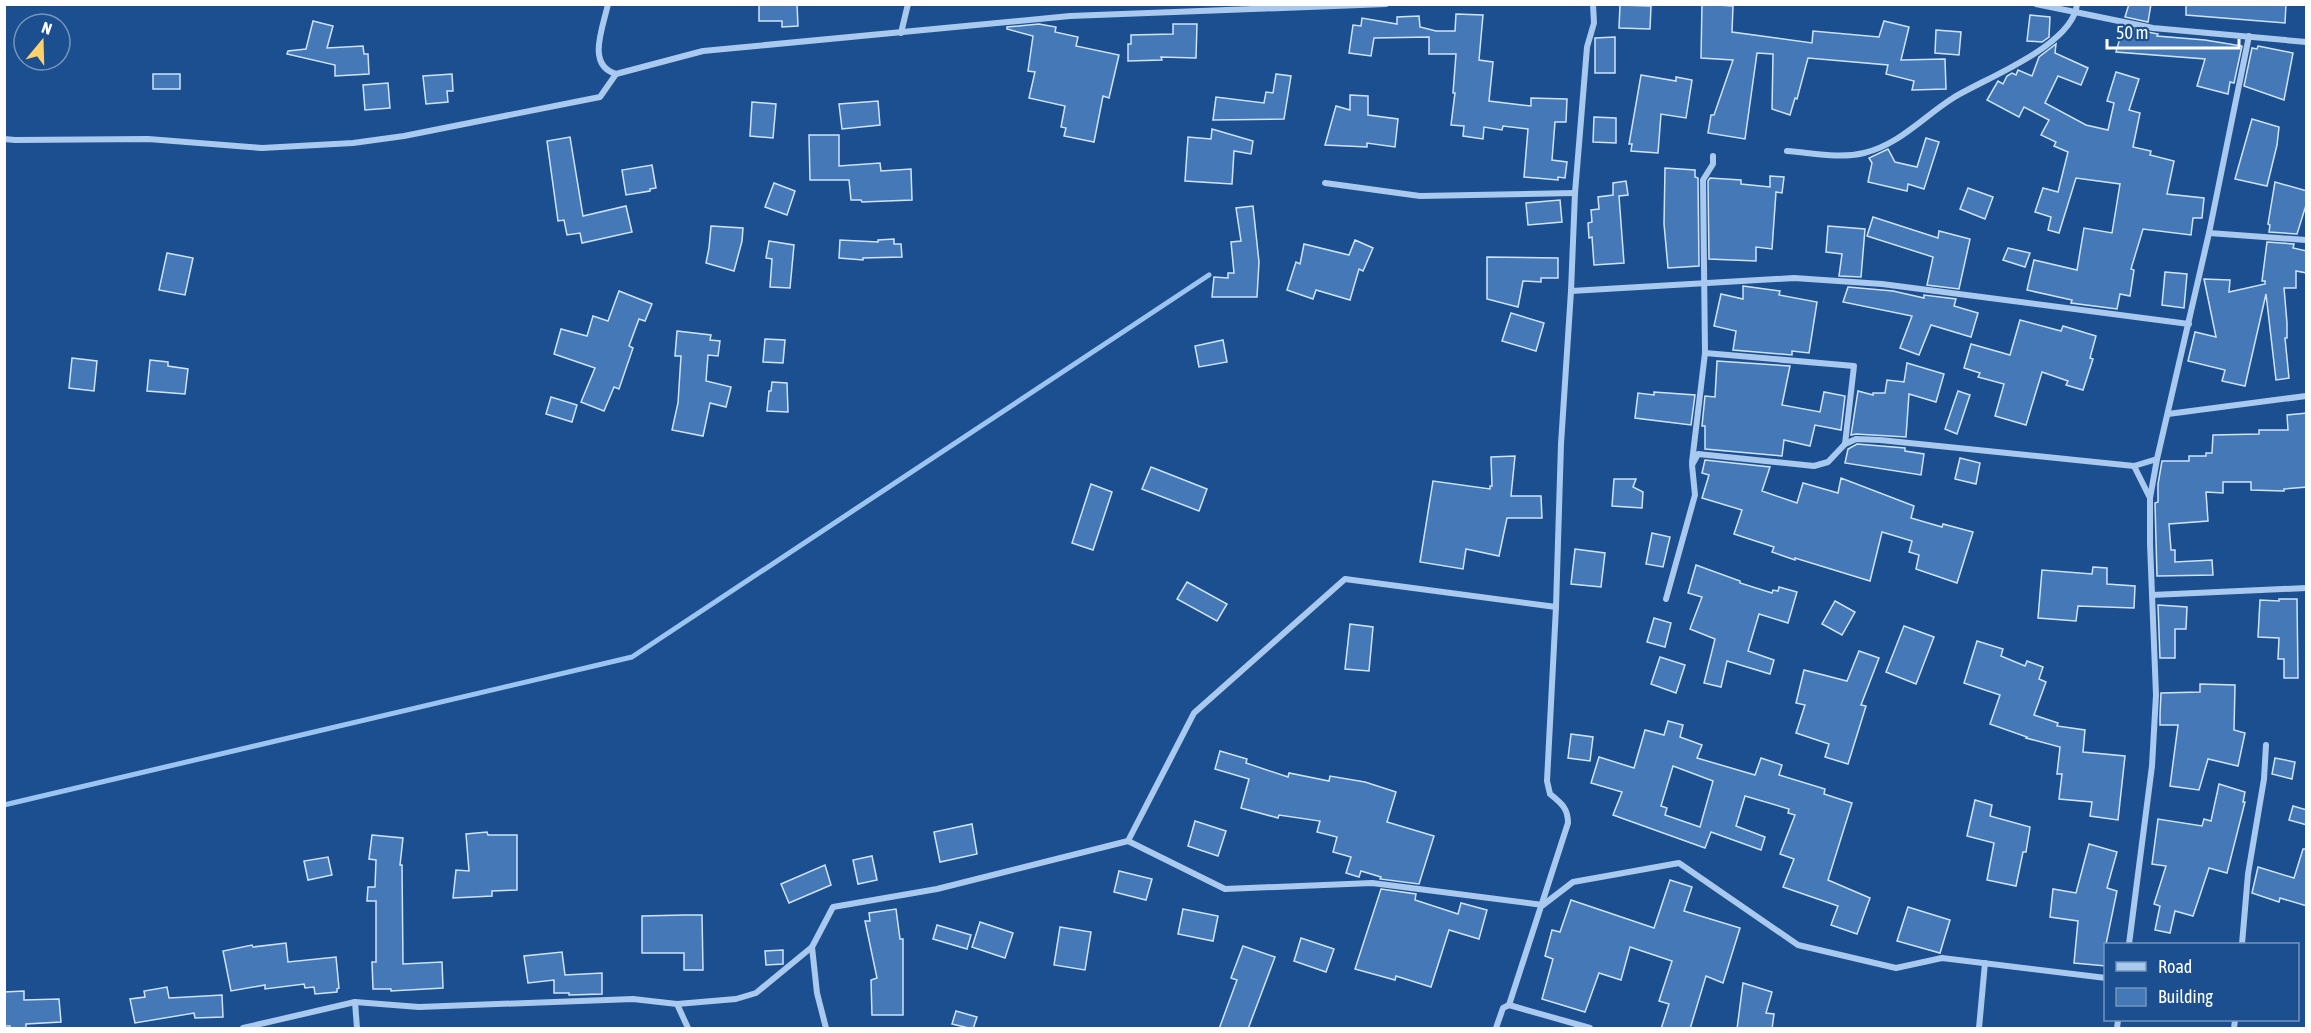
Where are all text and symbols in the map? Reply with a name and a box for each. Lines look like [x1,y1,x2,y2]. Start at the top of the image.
north arrow [12,12,72,72]
scale bar [2107,12,2239,50]
text: N [39,18,54,38]
text: 50 m [2116,22,2148,43]
legend [2104,943,2299,1021]
text: Road [2158,956,2192,977]
text: Building [2158,986,2213,1007]

